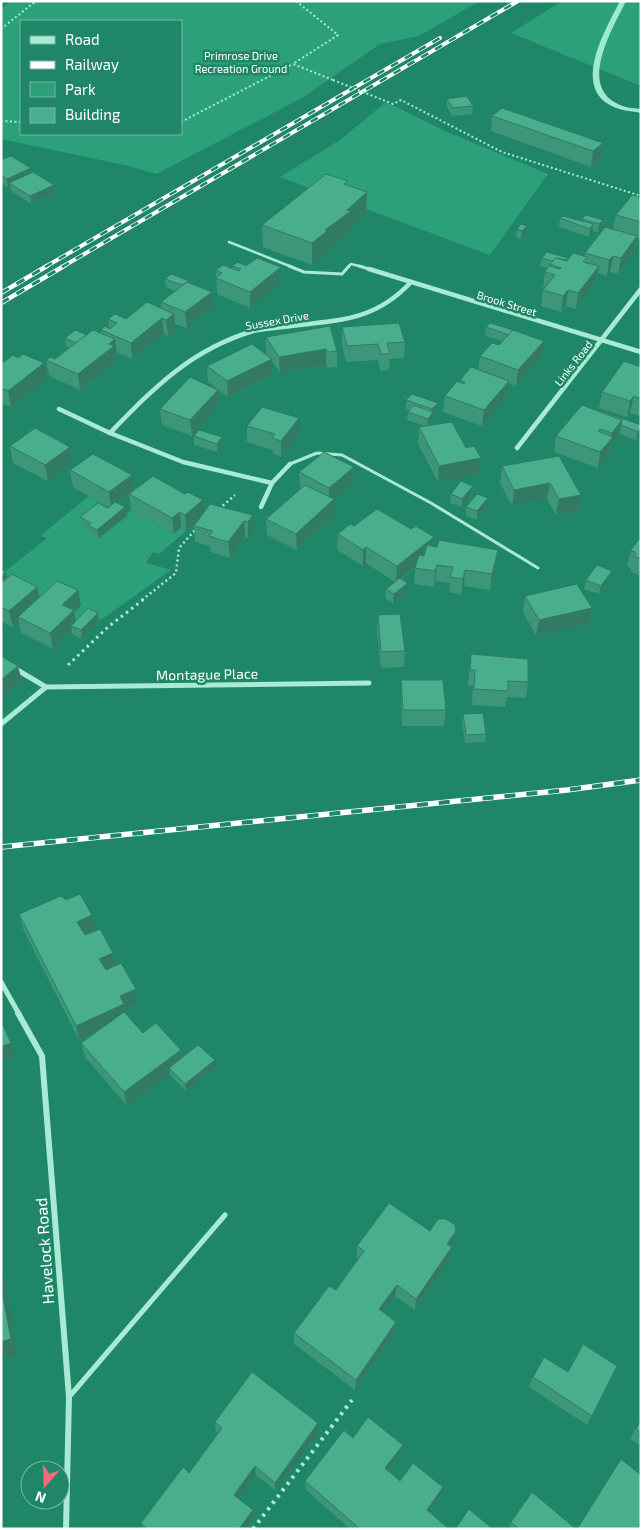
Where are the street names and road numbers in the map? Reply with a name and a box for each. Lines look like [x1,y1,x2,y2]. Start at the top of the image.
street label: Brook Street [475,288,539,318]
street label: Sussex Drive [244,308,310,332]
street label: Links Road [551,338,595,388]
street label: Montague Place [156,665,258,683]
street label: Havelock Road [31,1197,57,1305]

